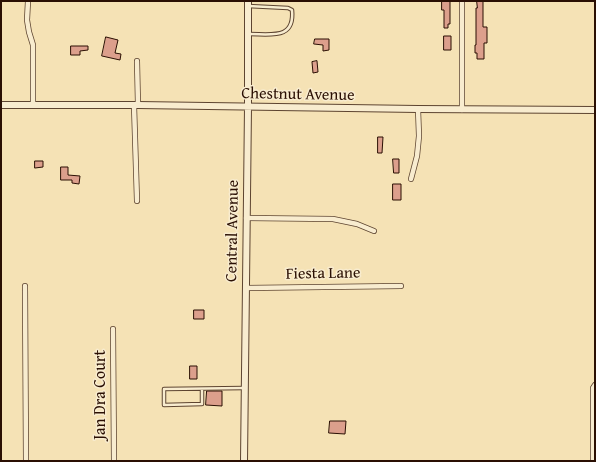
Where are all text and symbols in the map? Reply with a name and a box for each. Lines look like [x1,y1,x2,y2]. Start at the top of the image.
street label: Chestnut Avenue [241,84,355,106]
street label: Central Avenue [223,180,243,282]
street label: Fiesta Lane [285,264,361,284]
street label: Jan Dra Court [91,350,111,440]

